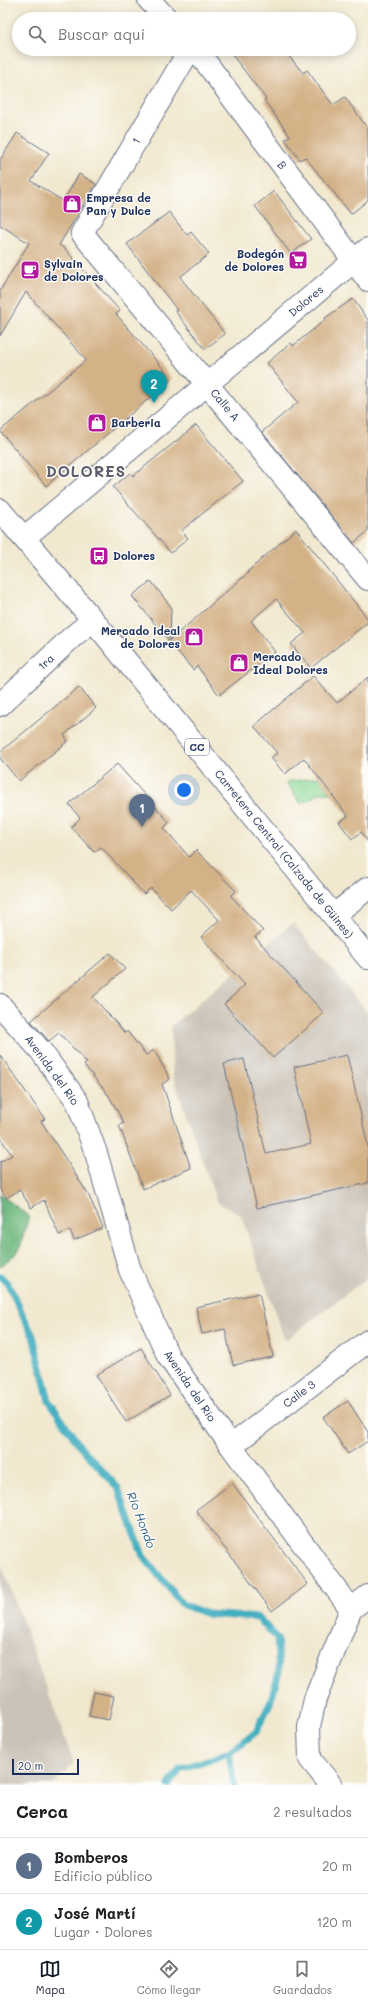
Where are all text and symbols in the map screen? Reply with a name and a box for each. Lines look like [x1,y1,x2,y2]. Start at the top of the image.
search box [12,12,356,56]
icon: search [26,23,48,45]
text: Buscar aquí [58,24,145,44]
street label: 1 [128,135,143,147]
street label: B [274,157,291,172]
place label: Empresa de Pan y Dulce [86,190,151,218]
shop icon: Empresa de Pan y Dulce [61,193,83,215]
place label: Bodegón de Dolores [224,246,284,274]
supermarket icon: Bodegón de Dolores [287,249,309,271]
place label: Sylvain de Dolores [44,256,104,284]
cafe icon: Sylvain de Dolores [19,259,41,281]
street label: Dolores [285,282,326,320]
pin: 2 [141,370,167,403]
street label: Calle A [207,385,243,424]
shop icon: Barberia [86,412,108,434]
place label: Barberia [111,415,161,430]
district label: DOLORES [46,461,126,481]
bus stop icon: Dolores [88,545,110,567]
place label: Dolores [113,548,155,563]
place label: Mercado ideal de Dolores [101,623,180,651]
shop icon: Mercado ideal de Dolores [183,626,205,648]
place label: Mercado Ideal Dolores [253,649,328,677]
street label: 1ra [34,650,57,673]
shop icon: Mercado Ideal Dolores [228,652,250,674]
road number: CC [185,739,209,755]
street label: Carretera Central (Calzada de Güines) [212,766,357,941]
your location [174,780,194,800]
pin: 1 [129,794,155,827]
street label: Avenida del Río [22,1032,83,1108]
street label: Avenida del Río [161,1347,220,1425]
street label: Calle 3 [279,1376,318,1411]
water label: Río Hondo [124,1489,160,1550]
scale bar [12,1757,79,1776]
text: 20 m [18,1758,43,1773]
text: Cerca [16,1800,68,1822]
text: 2 resultados [273,1803,352,1820]
text: Bomberos [54,1847,128,1867]
text: 1 [26,1857,32,1874]
text: 20 m [322,1857,352,1874]
text: Edificio público [54,1867,152,1884]
text: José Martí [54,1903,136,1923]
text: 2 [25,1913,33,1930]
text: 120 m [316,1913,352,1930]
text: Lugar · Dolores [54,1923,153,1940]
tab: Mapa [36,1958,65,1997]
tab: Cómo llegar [137,1958,201,1997]
tab: Guardados [273,1958,332,1997]

